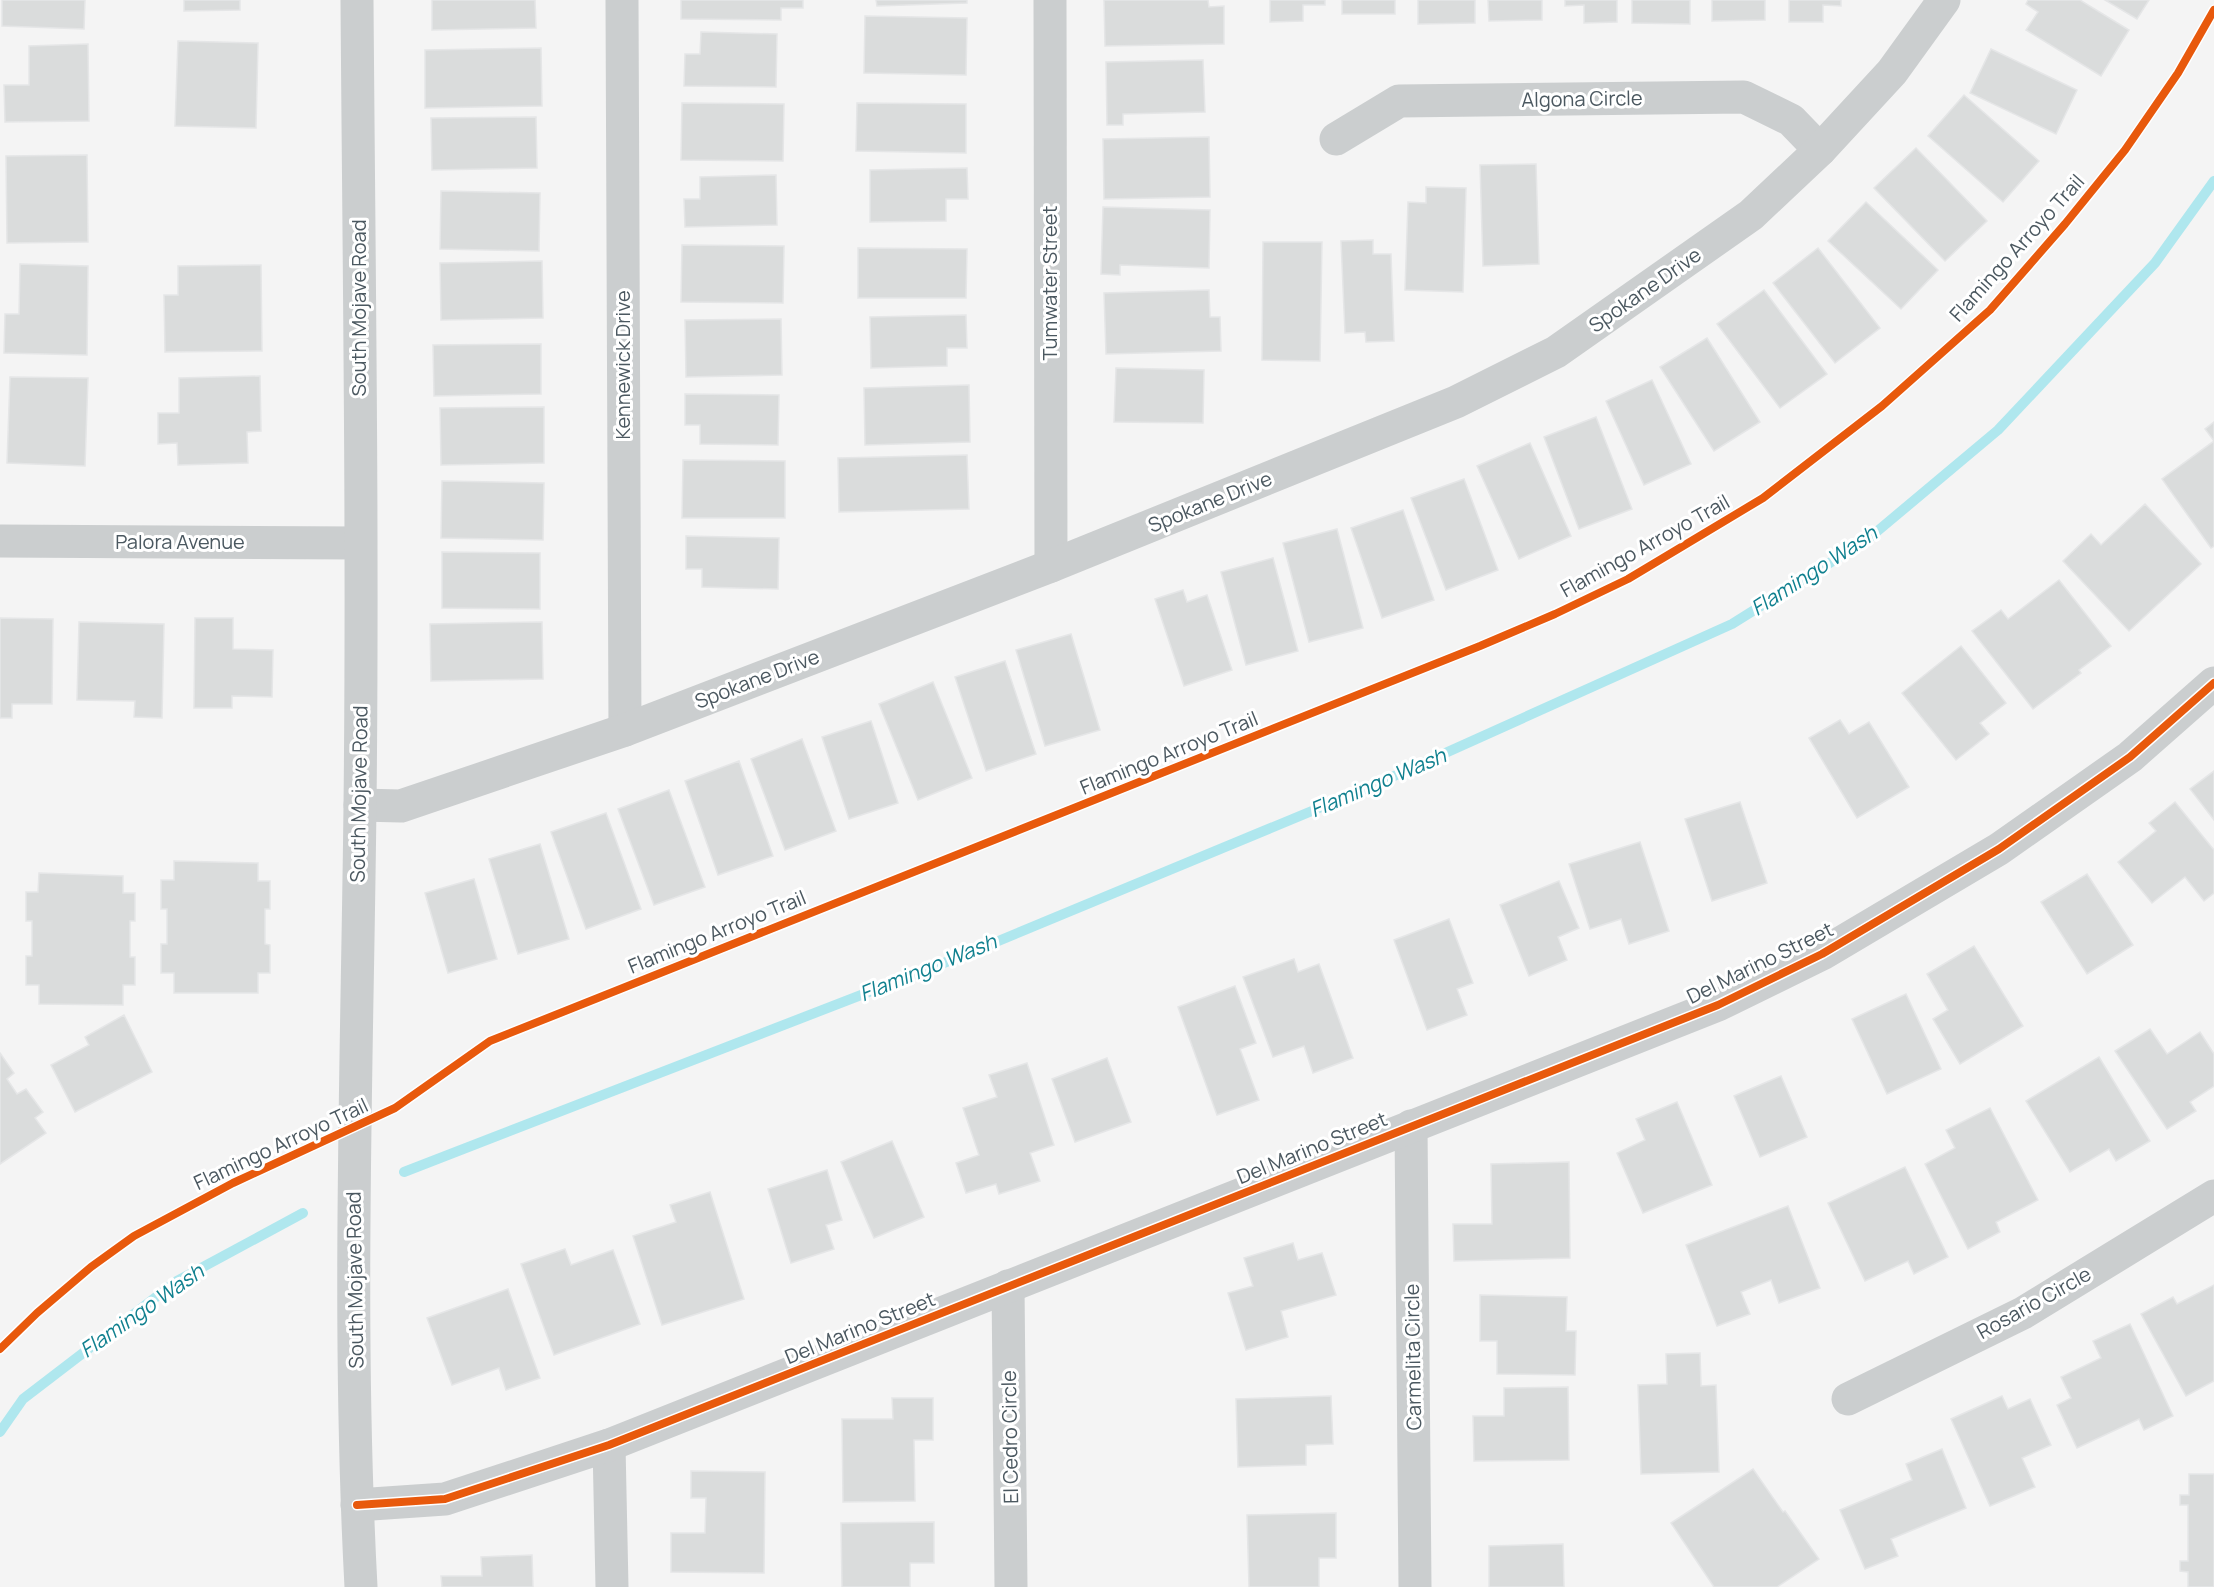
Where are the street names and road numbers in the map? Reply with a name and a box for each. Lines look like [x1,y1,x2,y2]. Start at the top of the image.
street label: Algona Circle [1521,84,1643,113]
street label: Flamingo Arroyo Trail [1943,168,2090,327]
street label: Tumwater Street [1036,206,1063,360]
street label: South Mojave Road [345,219,372,397]
street label: Spokane Drive [1583,241,1706,338]
street label: Kennewick Drive [609,290,636,440]
street label: Spokane Drive [1144,464,1276,539]
street label: Flamingo Arroyo Trail [1555,488,1734,603]
street label: Palora Avenue [115,528,245,555]
street label: Spokane Drive [691,642,823,715]
street label: South Mojave Road [343,705,374,883]
street label: Flamingo Arroyo Trail [1076,705,1262,801]
street label: Flamingo Arroyo Trail [624,884,810,980]
street label: Del Marino Street [1682,915,1838,1010]
street label: Flamingo Arroyo Trail [189,1091,372,1196]
street label: Del Marino Street [1233,1105,1391,1190]
street label: South Mojave Road [339,1191,370,1369]
street label: Rosario Circle [1972,1260,2096,1345]
street label: Carmelita Circle [1398,1283,1427,1431]
street label: Del Marino Street [781,1285,939,1370]
street label: El Cedro Circle [995,1370,1024,1504]

